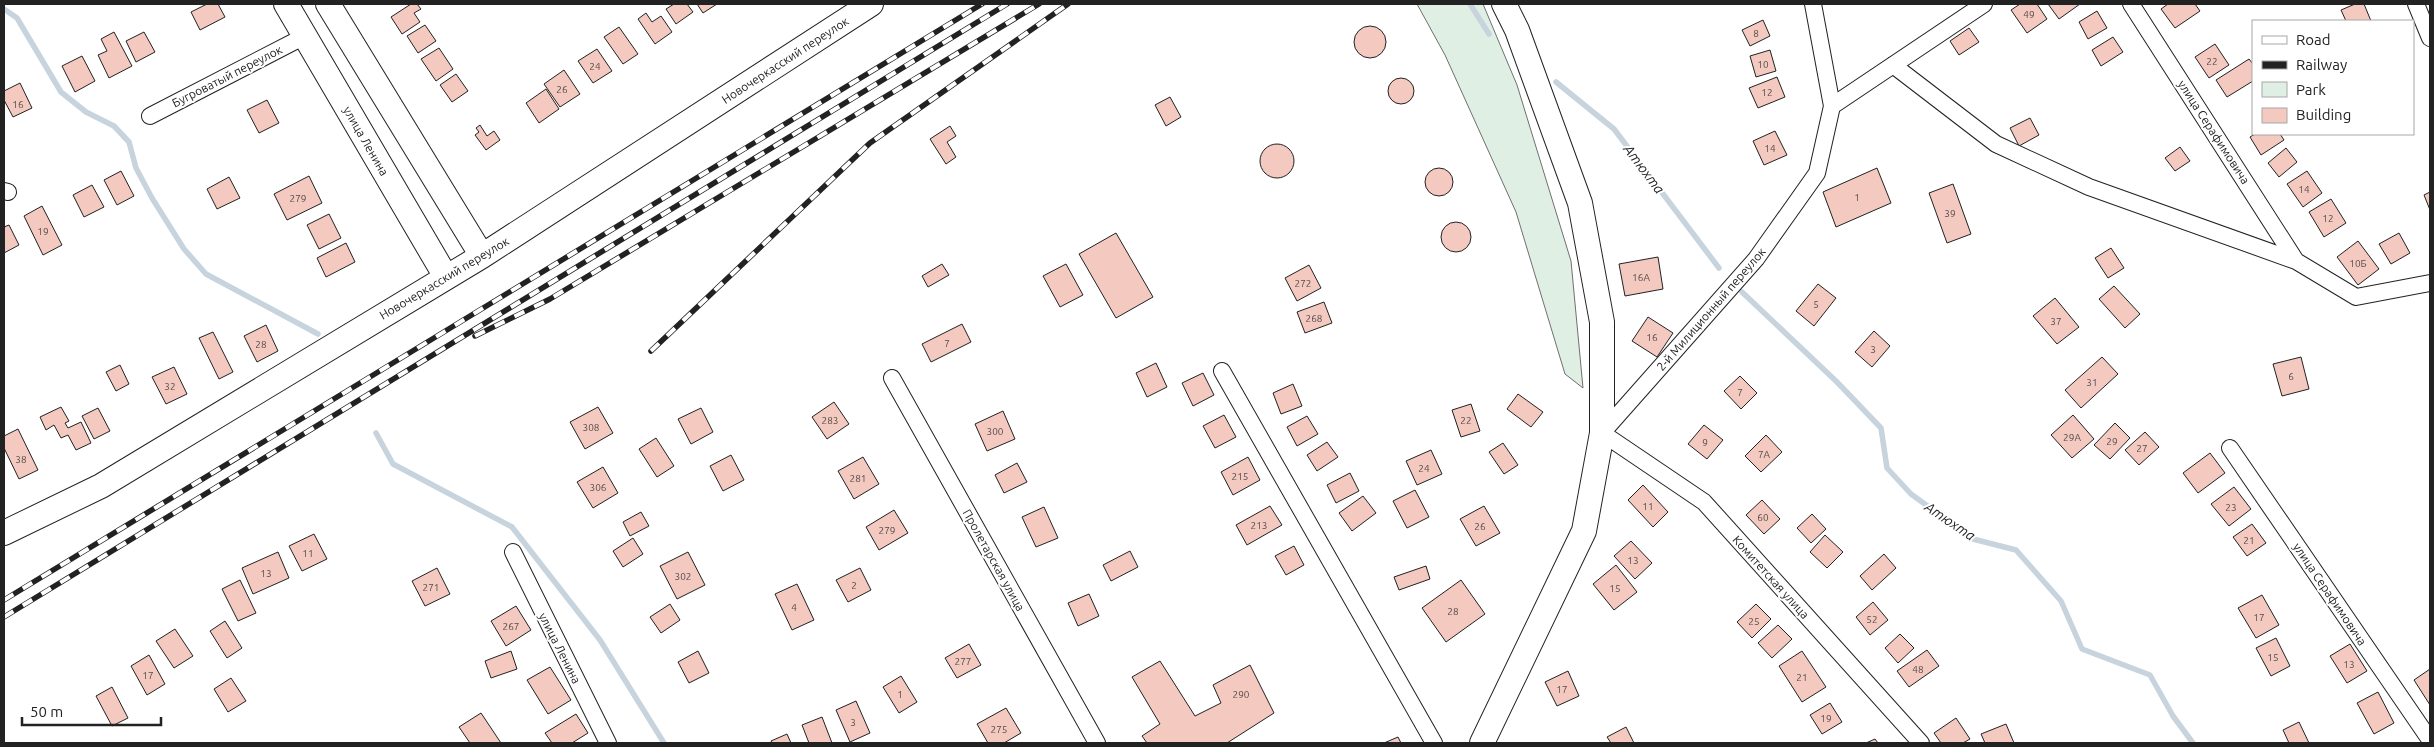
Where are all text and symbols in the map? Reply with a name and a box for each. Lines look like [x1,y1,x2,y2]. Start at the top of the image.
house number: 49 [2023,9,2035,20]
street label: Новочеркасский переулок [719,14,851,106]
legend [2252,20,2414,135]
house number: 8 [1753,28,1759,39]
text: Road [2296,31,2331,48]
street label: Бугроватый переулок [170,43,284,109]
house number: 22 [2206,56,2218,67]
text: Railway [2296,56,2347,73]
house number: 10 [1757,59,1769,70]
house number: 24 [589,61,601,72]
street label: улица Серафимовича [2176,78,2252,186]
text: Park [2296,81,2326,98]
house number: 26 [556,84,568,95]
house number: 12 [1761,87,1773,98]
house number: 16 [12,99,24,110]
street label: улица Ленина [341,104,391,178]
text: Building [2296,106,2351,123]
water label: Атюхта [1620,141,1668,197]
house number: 14 [1764,143,1776,154]
house number: 14 [2298,184,2310,195]
house number: 1 [1854,192,1860,203]
house number: 279 [290,193,306,204]
house number: 39 [1944,208,1956,219]
house number: 12 [2322,213,2334,224]
house number: 19 [37,226,49,237]
street label: Новочеркасский переулок [377,234,511,322]
street label: 2-й Милиционный переулок [1654,245,1768,373]
house number: 10Б [2349,258,2367,269]
house number: 16А [1632,272,1650,283]
house number: 272 [1295,278,1311,289]
house number: 5 [1813,299,1819,310]
house number: 268 [1306,313,1323,324]
house number: 37 [2050,316,2062,327]
house number: 16 [1646,332,1658,343]
house number: 7 [944,338,950,349]
house number: 28 [255,339,267,350]
house number: 3 [1870,344,1876,355]
house number: 6 [2288,371,2294,382]
house number: 31 [2086,377,2098,388]
house number: 32 [164,381,176,392]
house number: 7 [1737,387,1743,398]
house number: 283 [822,415,838,426]
house number: 22 [1460,415,1472,426]
house number: 308 [583,422,600,433]
house number: 300 [987,426,1004,437]
house number: 29А [2063,432,2081,443]
house number: 29 [2106,436,2118,447]
house number: 9 [1702,437,1708,448]
house number: 27 [2136,443,2148,454]
house number: 7А [1758,449,1771,460]
house number: 38 [15,454,27,465]
house number: 24 [1418,463,1430,474]
house number: 215 [1232,471,1248,482]
house number: 281 [850,473,866,484]
house number: 306 [590,482,607,493]
water label: Атюхта [1921,498,1979,544]
house number: 11 [1642,501,1654,512]
house number: 23 [2225,502,2237,513]
street label: Пролетарская улица [961,507,1027,613]
house number: 60 [1757,512,1769,523]
house number: 213 [1251,520,1267,531]
house number: 26 [1474,521,1486,532]
house number: 279 [879,525,895,536]
street label: Комитетская улица [1730,533,1812,621]
house number: 21 [2243,535,2255,546]
street label: улица Серафимовича [2291,540,2369,648]
house number: 11 [302,548,314,559]
house number: 13 [1627,555,1639,566]
house number: 13 [260,568,272,579]
house number: 302 [675,571,691,582]
house number: 2 [851,580,857,591]
house number: 271 [423,582,439,593]
house number: 15 [1609,583,1621,594]
house number: 4 [791,602,797,613]
house number: 28 [1447,606,1459,617]
street label: улица Ленина [537,610,583,686]
house number: 17 [2253,612,2265,623]
house number: 52 [1866,614,1878,625]
house number: 25 [1748,616,1760,627]
house number: 267 [503,621,519,632]
house number: 15 [2267,652,2279,663]
house number: 277 [955,656,971,667]
house number: 13 [2343,659,2355,670]
house number: 48 [1912,664,1924,675]
house number: 17 [142,670,154,681]
house number: 21 [1796,672,1808,683]
house number: 17 [1556,684,1568,695]
house number: 1 [897,689,903,700]
house number: 290 [1233,689,1250,700]
scale bar [22,694,161,726]
text: 50 m [30,703,63,720]
house number: 19 [1820,713,1832,724]
house number: 3 [850,717,856,728]
house number: 275 [991,724,1007,735]

